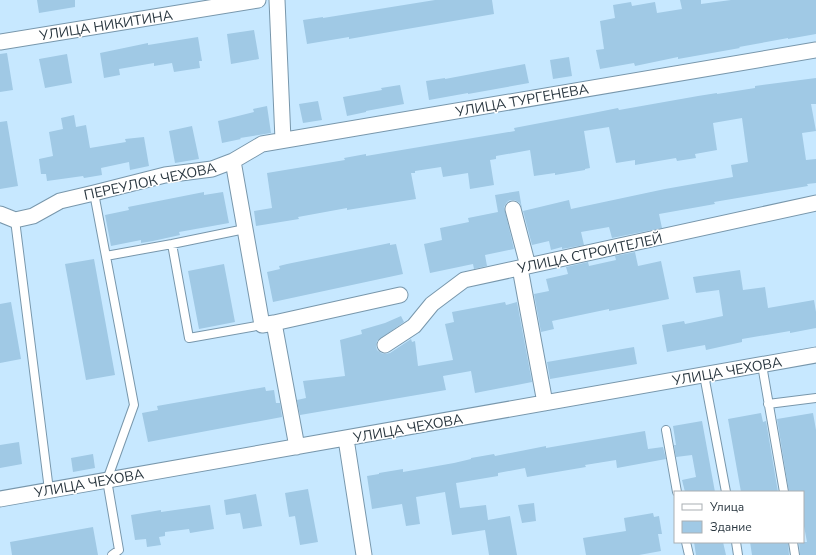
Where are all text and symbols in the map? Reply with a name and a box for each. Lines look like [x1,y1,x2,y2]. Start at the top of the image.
street label: УЛИЦА НИКИТИНА [37,6,174,46]
street label: УЛИЦА ТУРГЕНЕВА [453,79,590,122]
street label: ПЕРЕУЛОК ЧЕХОВА [82,158,218,205]
street label: УЛИЦА СТРОИТЕЛЕЙ [515,229,664,278]
street label: УЛИЦА ЧЕХОВА [670,352,783,391]
street label: УЛИЦА ЧЕХОВА [351,409,464,448]
street label: УЛИЦА ЧЕХОВА [32,464,145,503]
legend [674,491,804,543]
text: Улица [709,499,744,515]
text: Здание [710,519,752,535]

